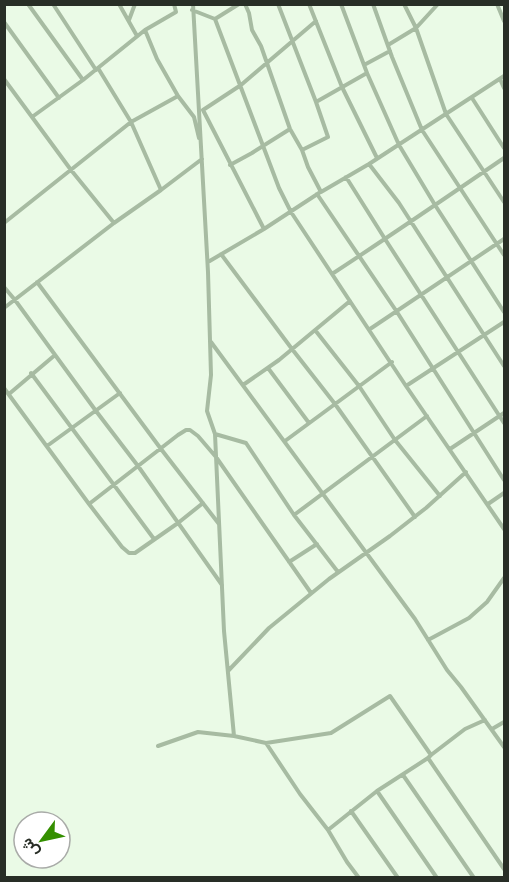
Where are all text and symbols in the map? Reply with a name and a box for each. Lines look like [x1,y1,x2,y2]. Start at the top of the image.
north arrow [12,810,72,870]
text: ش [16,835,43,862]

